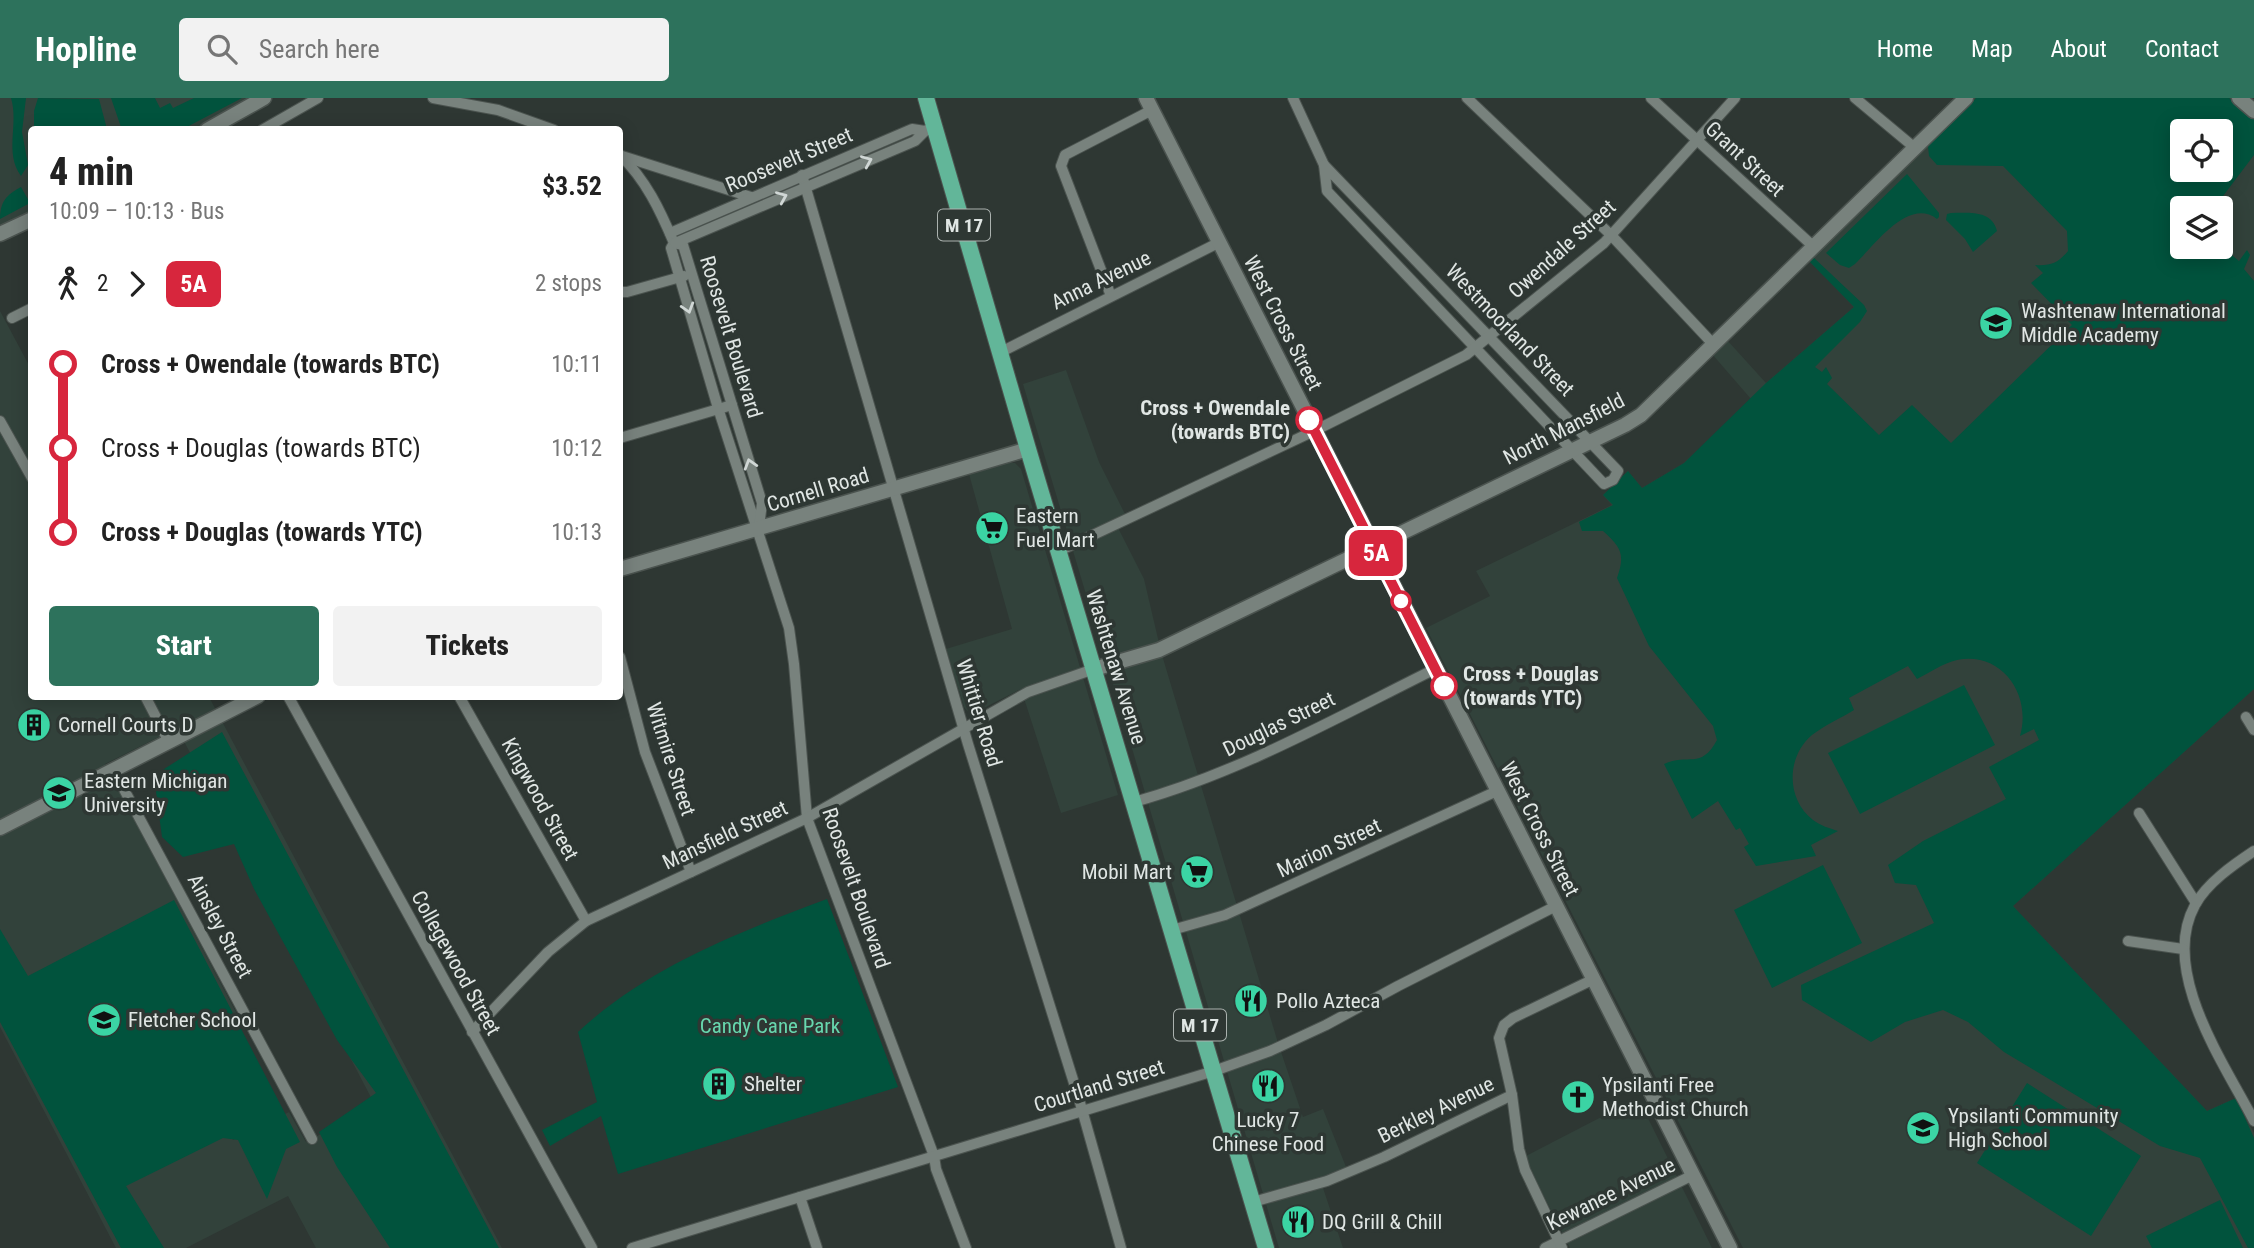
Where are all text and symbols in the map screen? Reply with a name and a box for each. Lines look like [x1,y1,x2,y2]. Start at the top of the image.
search box [179,18,669,81]
text: Hopline [35,30,137,69]
icon: search [203,30,241,68]
text: Search here [259,34,380,64]
text: Home [1877,35,1933,63]
text: Map [1971,35,2013,63]
text: About [2051,35,2107,63]
text: Contact [2145,35,2219,63]
street label: Grant Street [1701,117,1789,201]
map controls [2170,119,2233,259]
button: locate [2170,119,2233,182]
street label: Roosevelt Street [722,123,856,197]
text: 4 min [49,150,134,194]
one-way arrow [860,156,872,170]
text: $3.52 [542,171,602,201]
one-way arrow [775,192,787,206]
street label: Owendale Street [1504,195,1620,303]
button: layers [2170,196,2233,259]
text: 10:09 – 10:13 · Bus [49,198,225,225]
road number: M 17 [938,209,990,240]
street label: Anna Avenue [1047,246,1155,314]
street label: West Cross Street [1239,252,1327,394]
street label: Roosevelt Boulevard [695,253,767,421]
street label: Westmoorland Street [1441,259,1579,401]
icon: walk [49,265,87,303]
icon: forward [118,265,156,303]
text: 2 [97,270,108,297]
text: 5A [180,270,207,298]
text: 2 stops [535,270,602,297]
place label: Washtenaw International Middle Academy [2021,299,2226,347]
one-way arrow [680,302,695,314]
school or university icon: Washtenaw International Middle Academy [1977,304,2015,342]
text: Cross + Owendale (towards BTC) [101,349,440,379]
text: 10:11 [551,351,602,378]
street label: North Mansfield [1499,388,1629,470]
place label: Cross + Owendale (towards BTC) [1140,396,1290,444]
marker: Cross + Owendale (towards BTC) [1296,407,1322,433]
text: Cross + Douglas (towards BTC) [101,433,421,463]
text: 10:12 [551,435,602,462]
one-way arrow [744,458,758,470]
street label: Cornell Road [764,463,872,517]
place label: Eastern Fuel Mart [1016,504,1095,552]
supermarket icon: Eastern Fuel Mart [973,509,1011,547]
text: Cross + Douglas (towards YTC) [101,517,423,547]
text: 10:13 [551,519,602,546]
line badge: 5A [1344,530,1408,576]
text: 5A [1363,539,1389,567]
street label: Washtenaw Avenue [1081,587,1151,747]
unlabelled marker [1391,591,1411,611]
button: Start [49,606,319,686]
button: Tickets [333,606,602,686]
street label: Whittier Road [951,656,1007,770]
place label: Cross + Douglas (towards YTC) [1463,662,1599,710]
marker: Cross + Douglas (towards YTC) [1431,673,1457,699]
street label: Douglas Street [1219,687,1339,761]
street label: Witmire Street [641,699,701,819]
building icon: Cornell Courts D [15,706,53,744]
place label: Cornell Courts D [58,713,193,737]
street label: Kingwood Street [497,734,583,864]
street label: West Cross Street [1496,758,1584,900]
place label: Eastern Michigan University [84,769,227,817]
school or university icon: Eastern Michigan University [40,774,78,812]
street label: Mansfield Street [659,796,791,874]
street label: Roosevelt Boulevard [817,805,895,971]
street label: Marion Street [1273,813,1385,883]
supermarket icon: Mobil Mart [1178,853,1216,891]
place label: Mobil Mart [1082,860,1172,884]
street label: Ainsley Street [183,870,257,982]
street label: Collegewood Street [406,887,506,1039]
restaurant icon: Pollo Azteca [1232,982,1270,1020]
place label: Pollo Azteca [1276,989,1380,1013]
school or university icon: Fletcher School [85,1001,123,1039]
place label: Fletcher School [128,1008,257,1032]
road number: M 17 [1174,1009,1226,1040]
park label: Candy Cane Park [700,1014,841,1038]
street label: Courtland Street [1031,1055,1167,1117]
building icon: Shelter [700,1065,738,1103]
restaurant icon: Lucky 7 Chinese Food [1249,1067,1287,1105]
place label: Shelter [744,1072,802,1096]
street label: Berkley Avenue [1374,1072,1498,1148]
place label: Ypsilanti Free Methodist Church [1602,1073,1749,1121]
church icon: Ypsilanti Free Methodist Church [1559,1078,1597,1116]
place label: Ypsilanti Community High School [1948,1104,2119,1152]
place label: Lucky 7 Chinese Food [1212,1108,1324,1156]
school or university icon: Ypsilanti Community High School [1904,1109,1942,1147]
street label: Kewanee Avenue [1543,1152,1679,1235]
restaurant icon: DQ Grill & Chill [1279,1203,1317,1241]
place label: DQ Grill & Chill [1322,1210,1442,1234]

